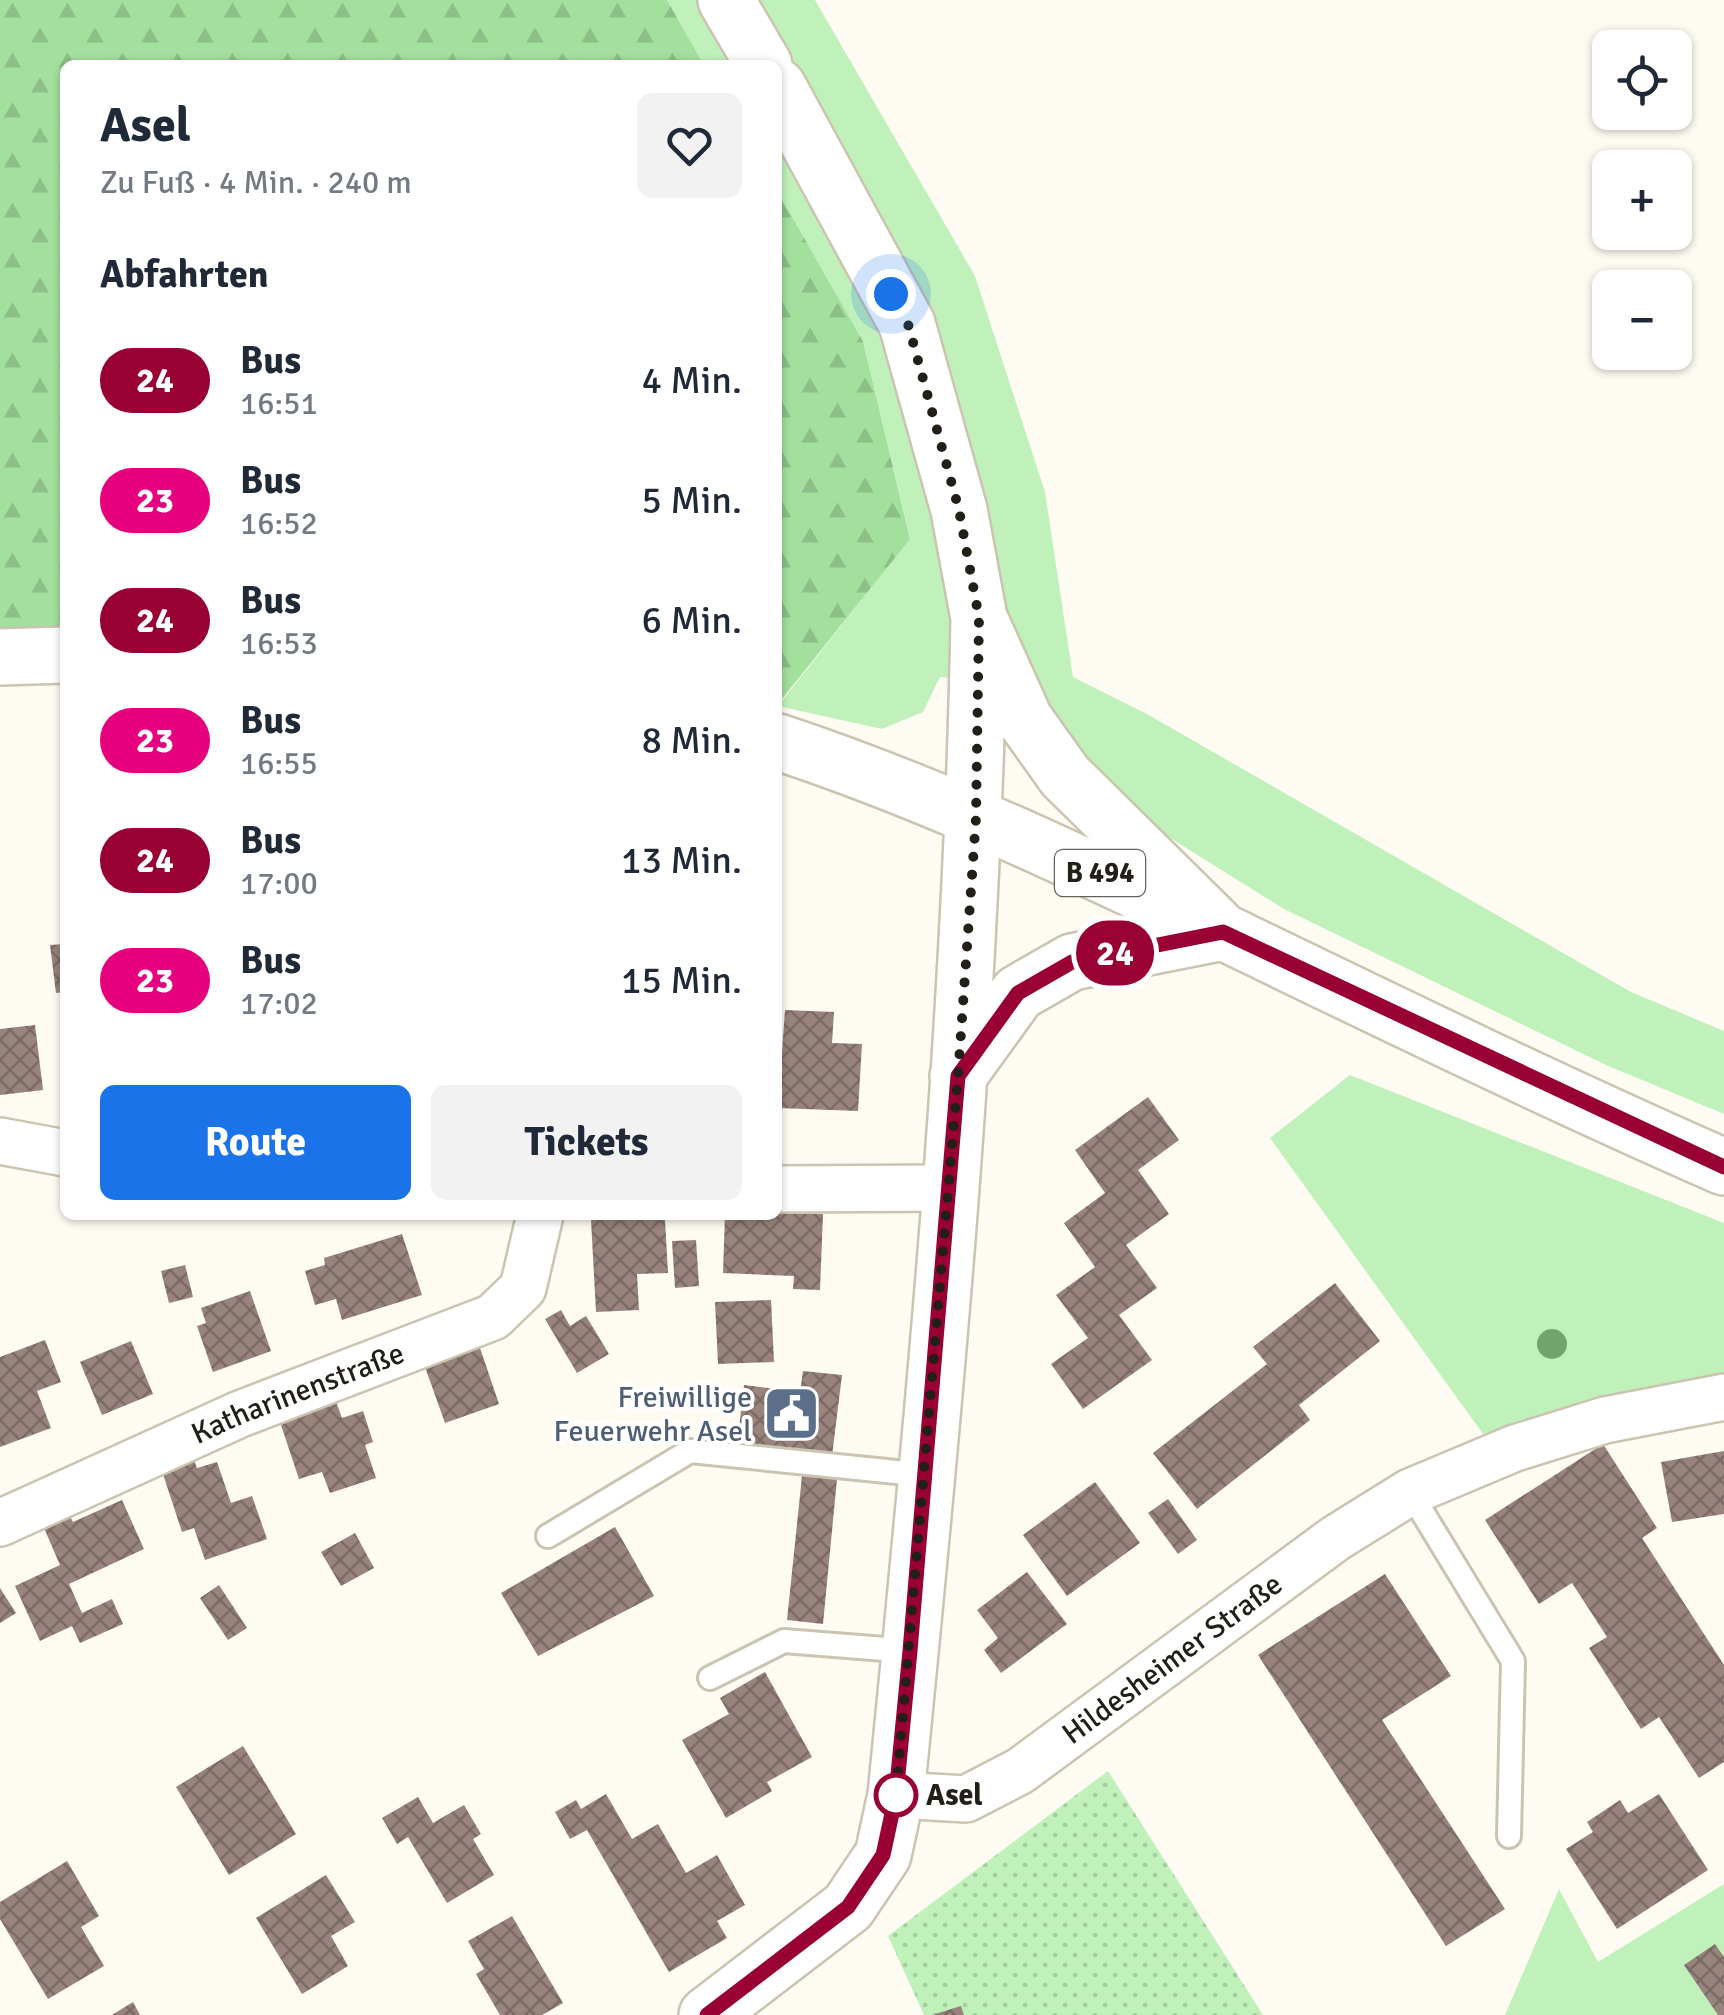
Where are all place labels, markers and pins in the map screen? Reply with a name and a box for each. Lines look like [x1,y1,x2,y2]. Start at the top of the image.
place label: Freiwillige Feuerwehr Asel [554,1379,752,1450]
public building icon: Freiwillige Feuerwehr Asel [761,1384,821,1444]
marker: Asel [875,1774,917,1816]
place label: Asel [926,1777,983,1814]

